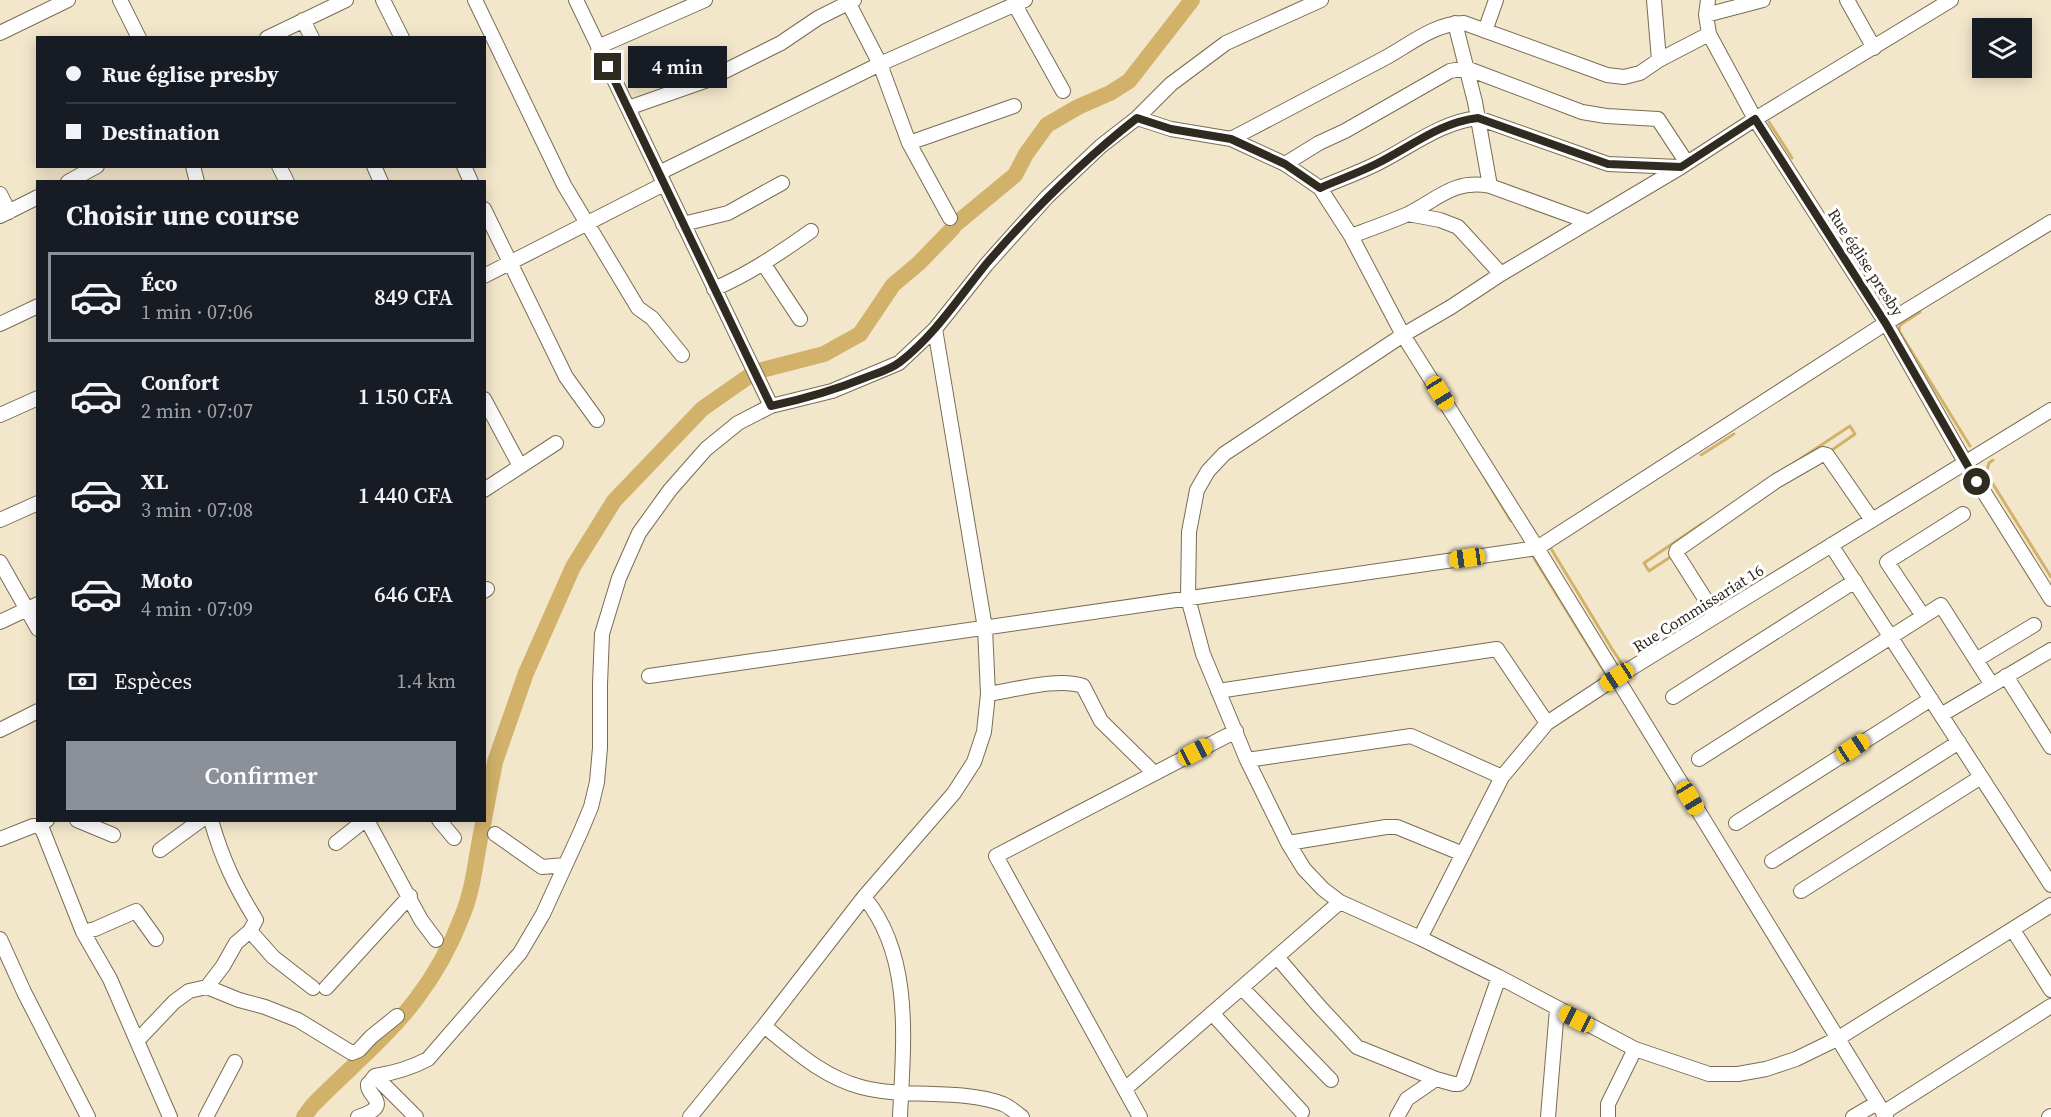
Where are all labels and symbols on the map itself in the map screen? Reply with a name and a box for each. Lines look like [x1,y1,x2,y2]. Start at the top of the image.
callout: 4 min [629,46,728,88]
route end [594,53,621,80]
street label: Rue église presby [1823,204,1909,321]
car [1423,373,1457,413]
route start [1963,468,1990,495]
car [1448,547,1486,569]
street label: Rue Commissariat 16 [1628,559,1768,657]
car [1597,660,1637,694]
car [1833,731,1873,765]
car [1175,736,1215,768]
car [1673,778,1707,818]
car [1556,1003,1596,1035]

